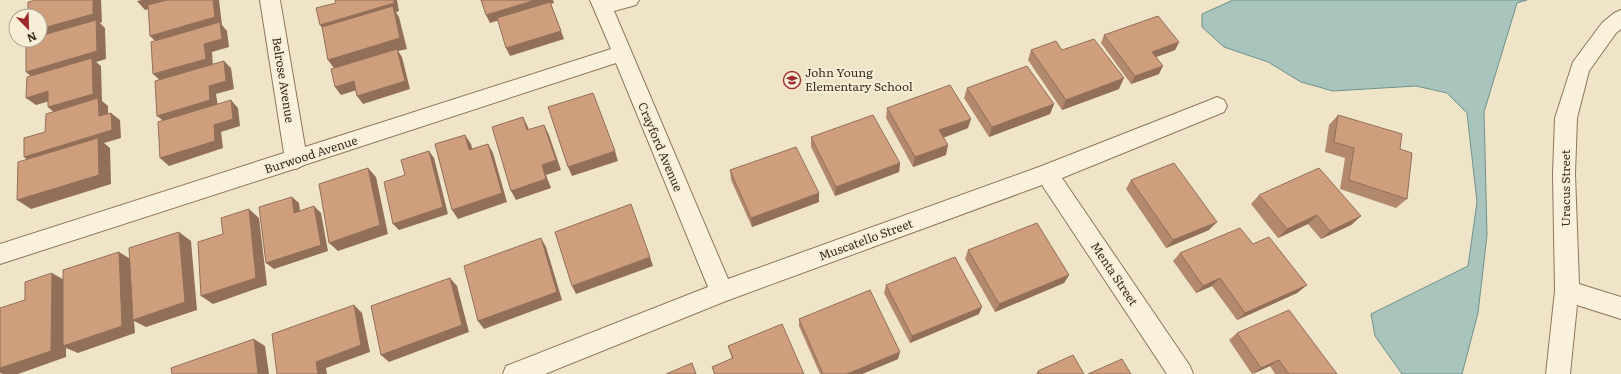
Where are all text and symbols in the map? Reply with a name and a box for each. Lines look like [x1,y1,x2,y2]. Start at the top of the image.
north arrow [8,8,48,48]
text: N [25,29,40,47]
street label: Belrose Avenue [268,36,300,124]
place label: John Young Elementary School [805,63,913,95]
school or university icon: John Young Elementary School [782,70,802,90]
street label: Crayford Avenue [634,99,688,194]
street label: Burwood Avenue [262,130,360,178]
street label: Uracus Street [1556,149,1574,227]
street label: Muscatello Street [816,214,915,264]
street label: Menta Street [1087,238,1143,309]

